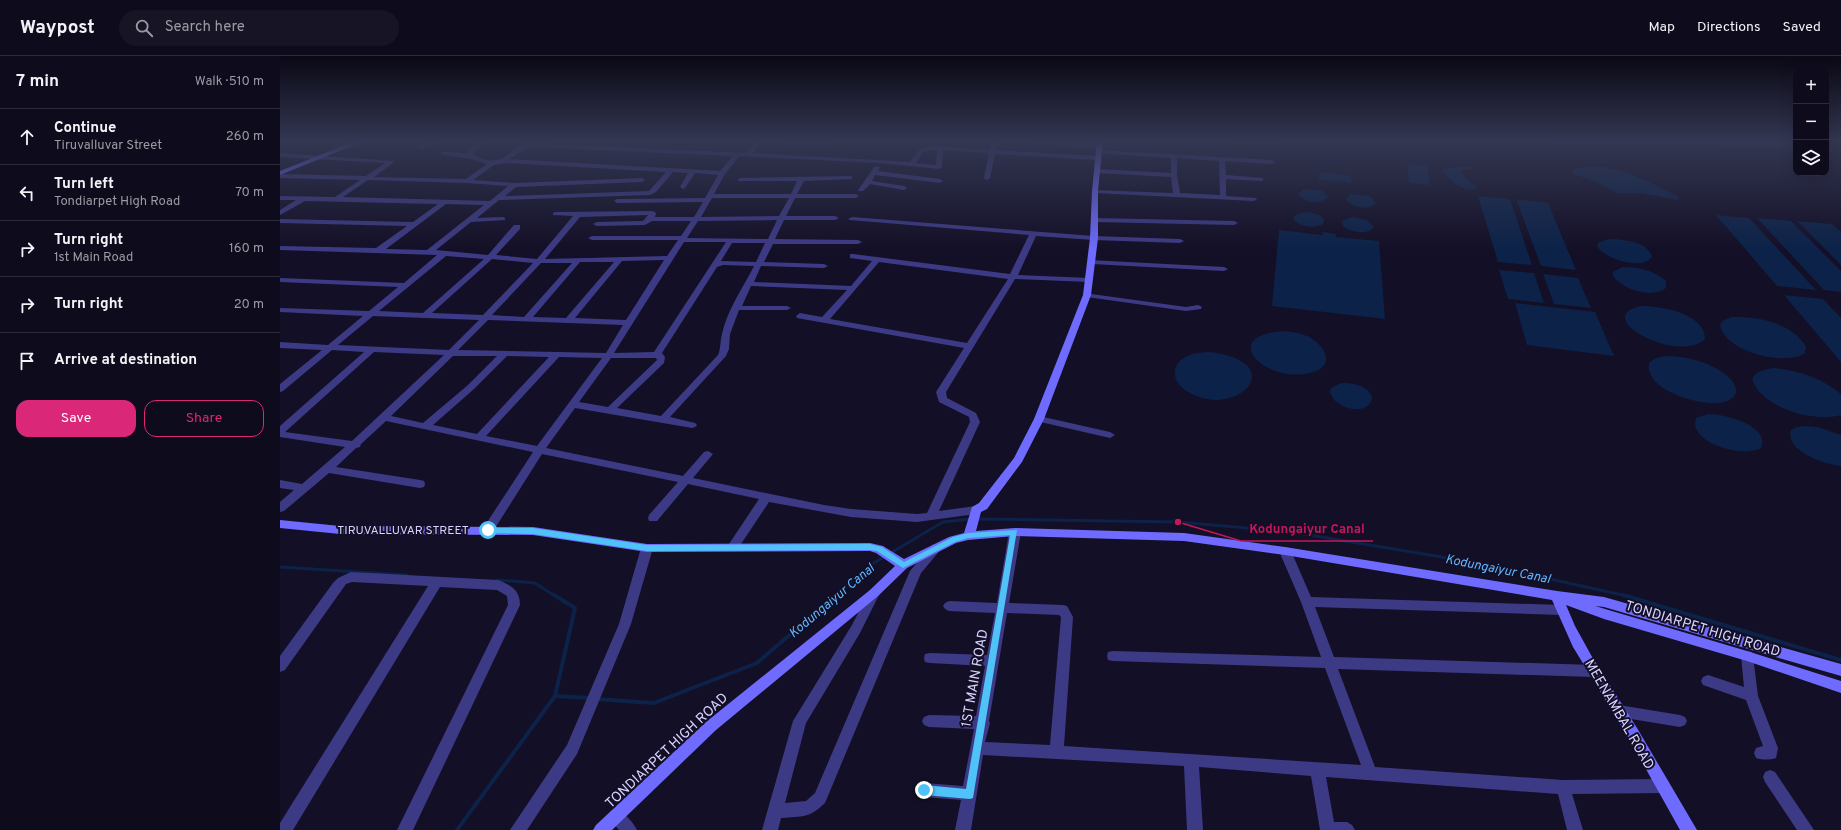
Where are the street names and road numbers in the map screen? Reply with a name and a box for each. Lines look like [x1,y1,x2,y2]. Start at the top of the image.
street label: TIRUVALLUVAR STREET [337,523,469,539]
street label: TONDIARPET HIGH ROAD [1623,598,1782,661]
street label: 1ST MAIN ROAD [958,628,992,729]
street label: MEENAMBAL ROAD [1580,657,1657,773]
street label: TONDIARPET HIGH ROAD [602,690,732,812]

